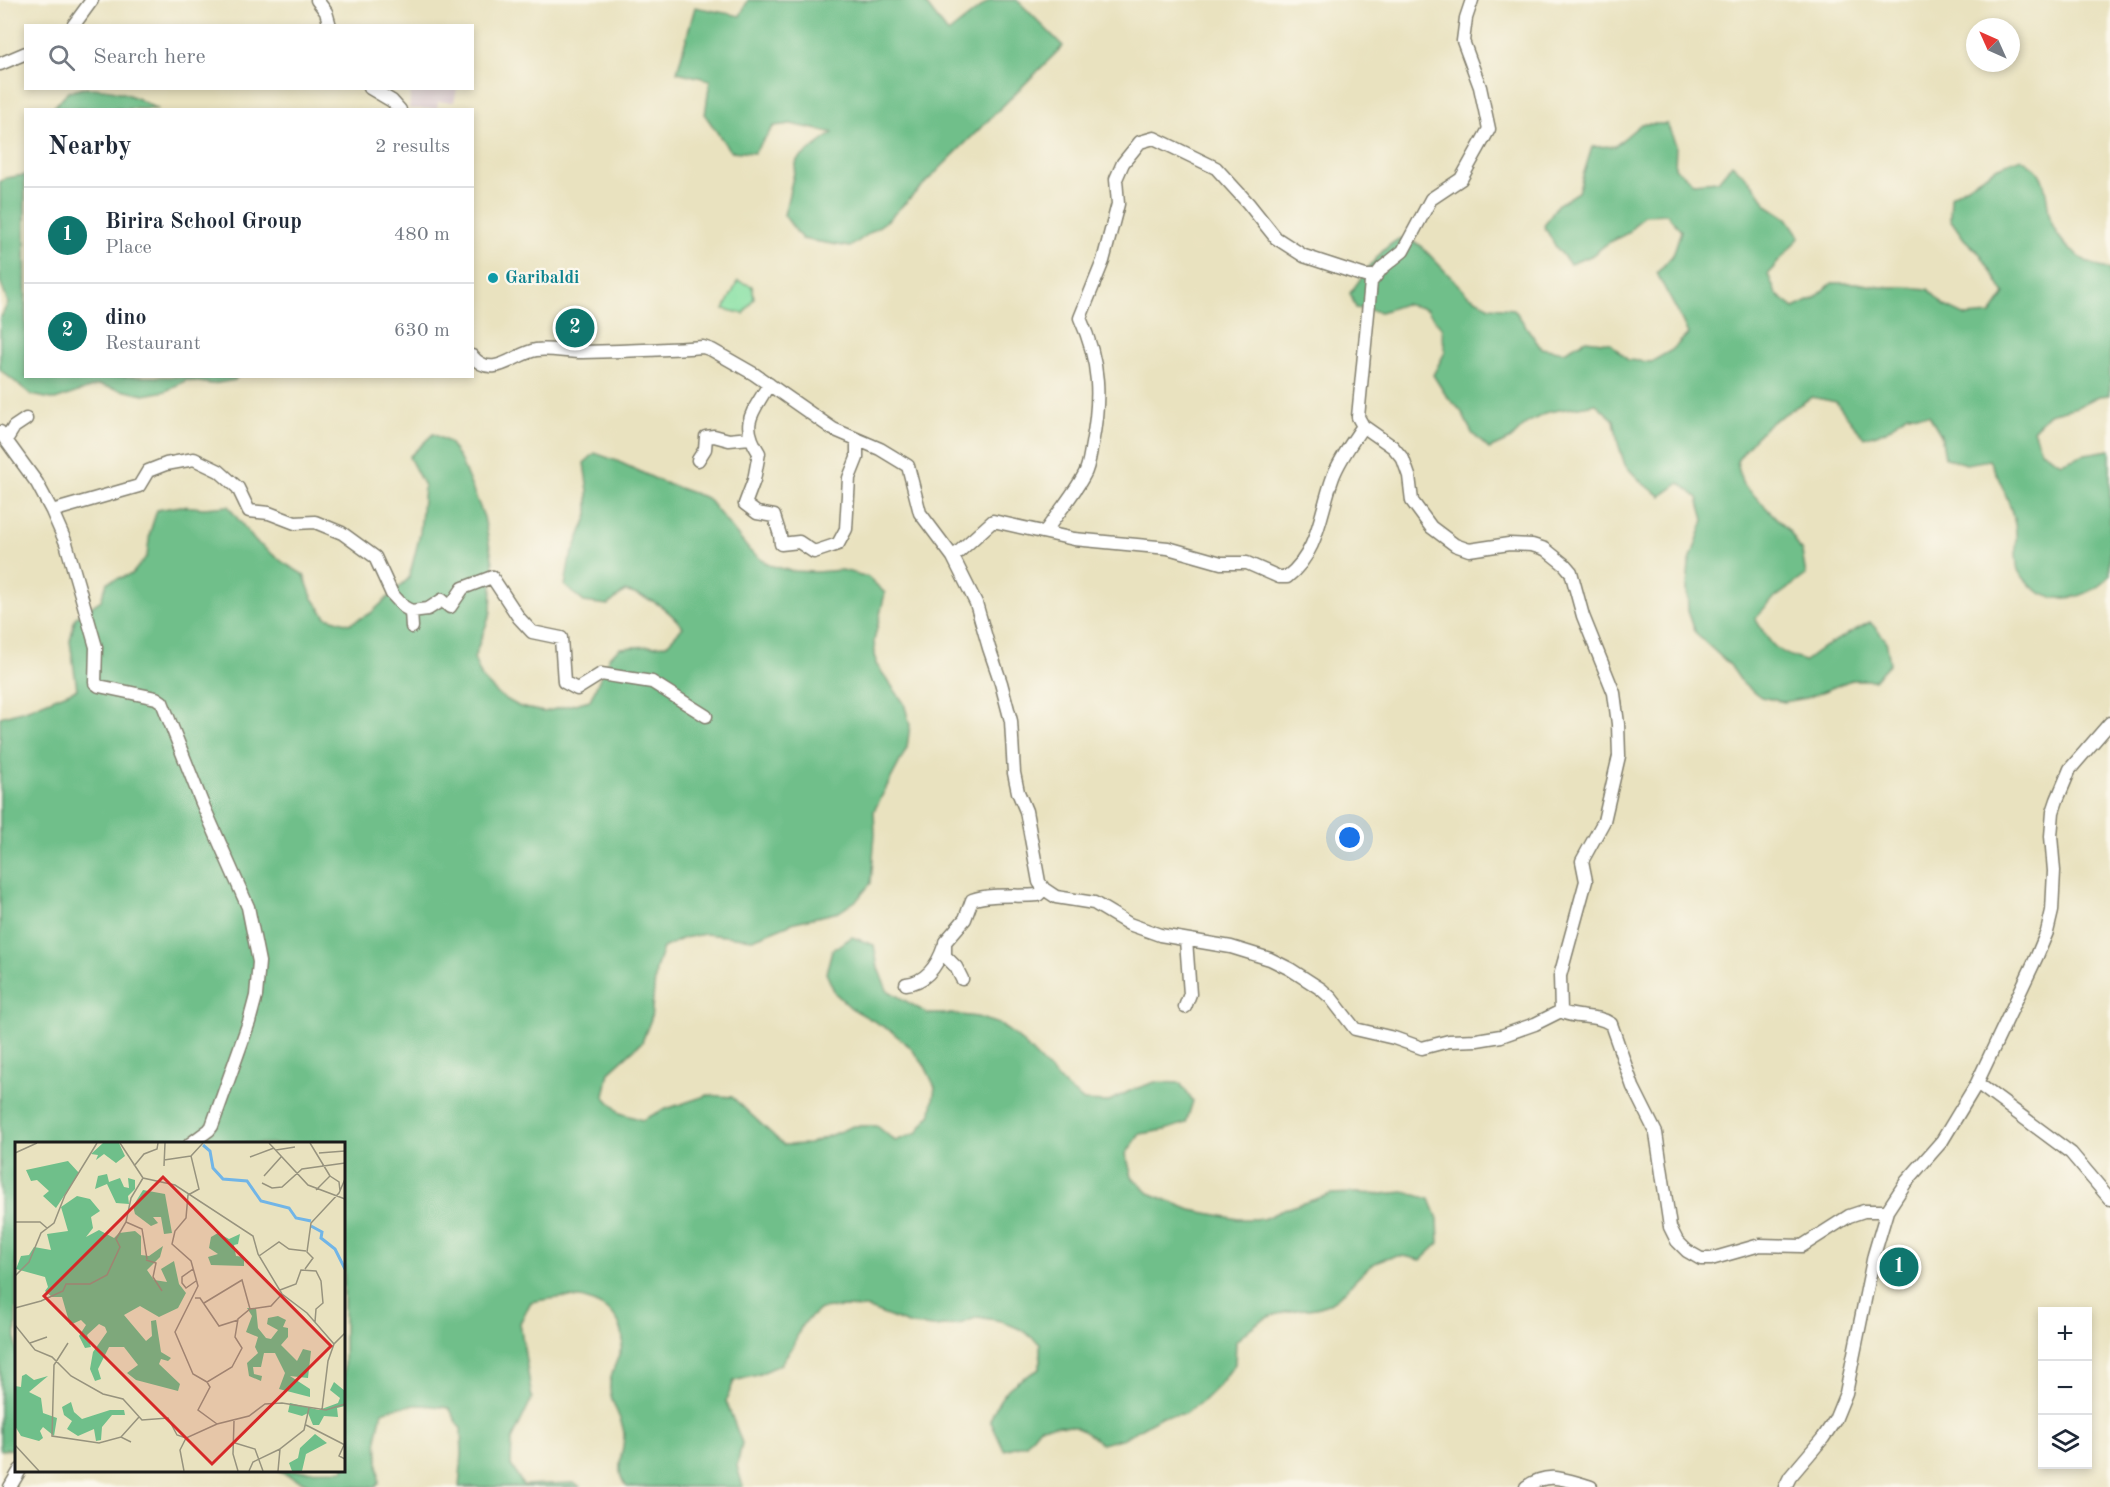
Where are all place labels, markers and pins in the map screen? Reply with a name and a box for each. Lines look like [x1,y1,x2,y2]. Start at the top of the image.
place label: Garibaldi [505,269,579,287]
marker: Garibaldi [486,271,500,285]
pin: 2 [556,306,594,350]
pin: 1 [1880,1244,1918,1290]

